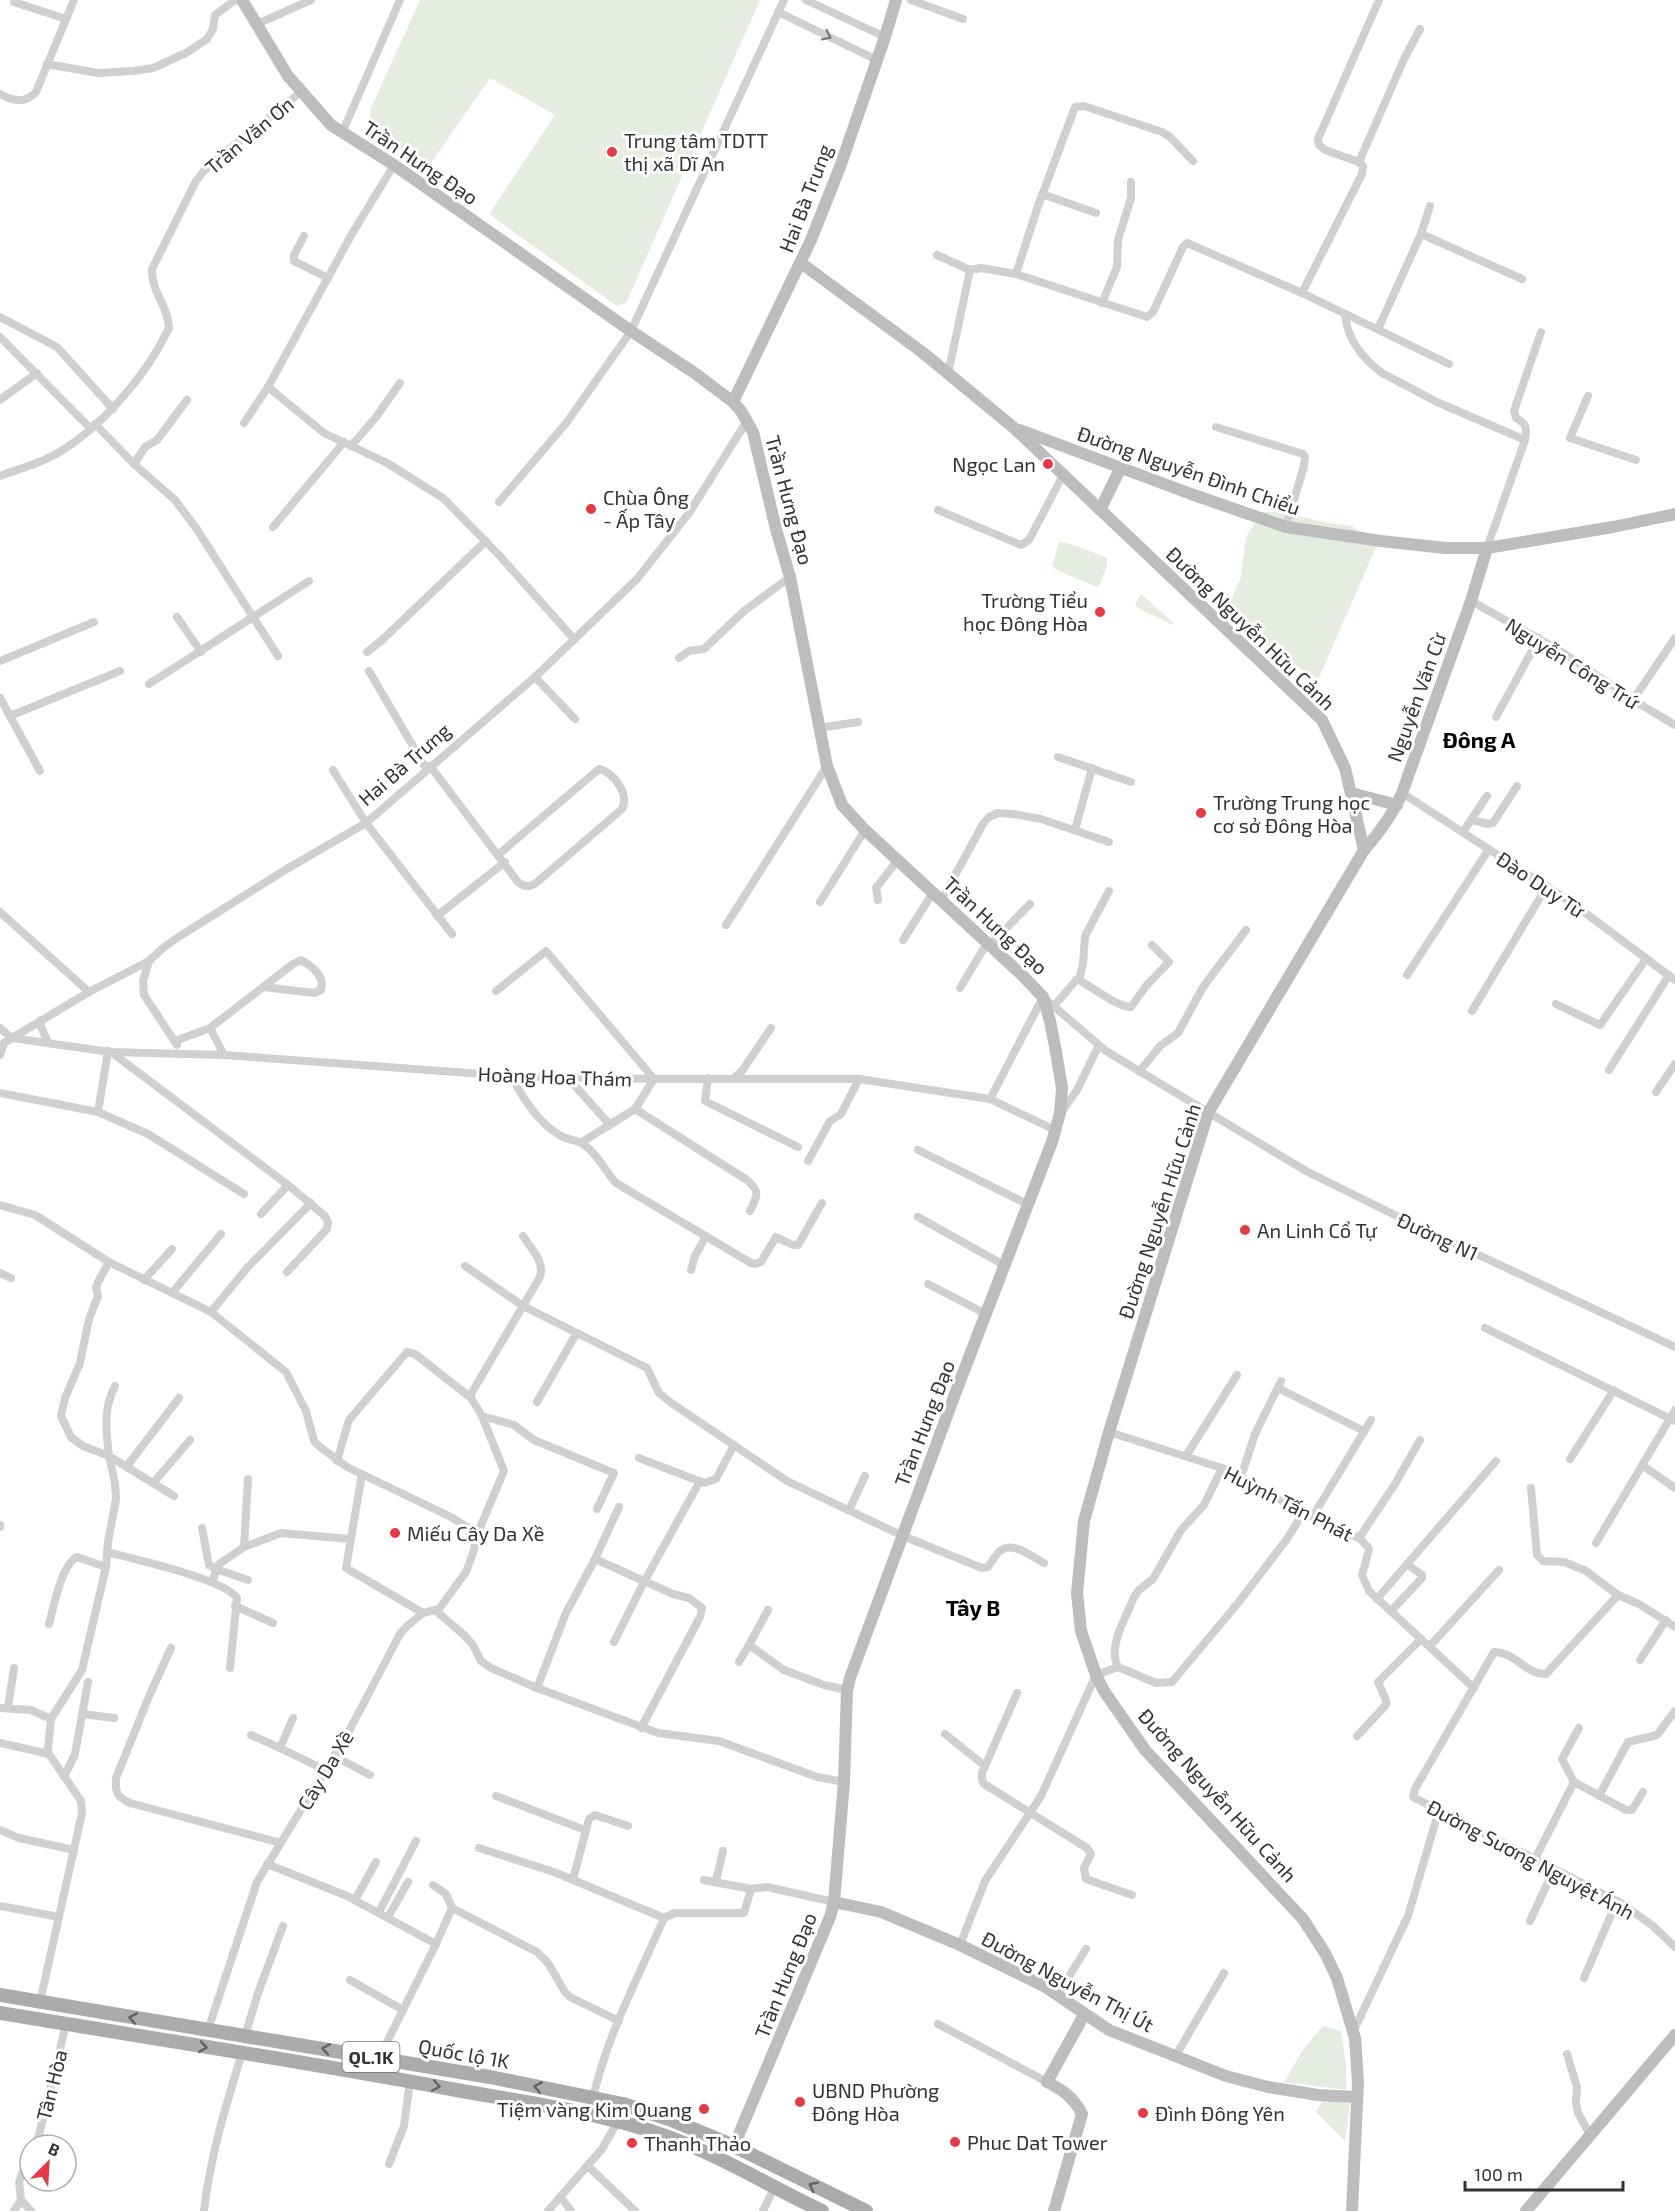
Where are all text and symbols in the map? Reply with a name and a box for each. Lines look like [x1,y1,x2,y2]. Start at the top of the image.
one-way arrow [821,29,832,41]
street label: Trần Văn Ơn [200,91,298,179]
street label: Trần Hưng Đạo [359,115,483,209]
place label: Trung tâm TDTT thị xã Dĩ An [624,128,768,175]
street label: Hai Bà Trưng [773,141,837,255]
marker: Trung tâm TDTT thị xã Dĩ An [605,145,619,159]
street label: Đường Nguyễn Đình Chiểu [1074,421,1304,519]
street label: Trần Hưng Đạo [761,433,819,567]
place label: Ngọc Lan [952,452,1036,476]
marker: Ngọc Lan [1041,457,1055,471]
place label: Chùa Ông - Ấp Tây [603,485,689,532]
marker: Chùa Ông - Ấp Tây [584,502,598,516]
street label: Đường Nguyễn Hữu Cảnh [1162,541,1340,715]
place label: Trường Tiểu học Đông Hòa [963,588,1088,635]
marker: Trường Tiểu học Đông Hòa [1093,605,1107,619]
street label: Nguyễn Công Trứ [1502,612,1645,714]
street label: Nguyễn Văn Cừ [1382,628,1451,765]
street label: Hai Bà Trưng [353,718,455,810]
district label: Đông A [1443,726,1516,752]
place label: Trường Trung học cơ sở Đông Hòa [1213,790,1370,837]
marker: Trường Trung học cơ sở Đông Hòa [1194,806,1208,820]
street label: Đào Duy Từ [1493,846,1590,923]
street label: Trần Hưng Đạo [939,871,1053,979]
street label: Hoàng Hoa Thám [477,1061,633,1091]
street label: Đường Nguyễn Hữu Cảnh [1113,1100,1205,1322]
street label: Đường N1 [1394,1207,1482,1265]
place label: An Linh Cổ Tự [1257,1218,1378,1242]
marker: An Linh Cổ Tự [1238,1223,1252,1237]
street label: Trần Hưng Đạo [889,1357,959,1489]
street label: Huỳnh Tấn Phát [1221,1460,1358,1546]
place label: Miếu Cây Da Xề [407,1521,544,1545]
marker: Miếu Cây Da Xề [388,1526,402,1540]
district label: Tây B [946,1594,1000,1621]
street label: Đường Nguyễn Hữu Cảnh [1134,1703,1302,1887]
street label: Cây Da Xề [292,1726,358,1814]
street label: Đường Sương Nguyệt Ánh [1423,1794,1639,1924]
street label: Trần Hưng Đạo [749,1909,821,2041]
street label: Đường Nguyễn Thị Út [978,1926,1158,2037]
one-way arrow [129,2012,138,2024]
street label: Quốc lộ 1K [417,2033,512,2073]
one-way arrow [197,2040,207,2053]
road number: QL.1K [342,2042,400,2072]
one-way arrow [321,2044,330,2056]
street label: Tân Hòa [31,2047,71,2123]
place label: UBND Phường Đông Hòa [812,2078,939,2125]
one-way arrow [431,2079,441,2092]
one-way arrow [534,2081,544,2094]
marker: UBND Phường Đông Hòa [793,2095,807,2109]
place label: Tiệm vàng Kim Quang [497,2097,692,2121]
place label: Đình Đông Yên [1155,2101,1285,2125]
marker: Tiệm vàng Kim Quang [697,2102,711,2116]
marker: Đình Đông Yên [1136,2106,1150,2120]
place label: Phuc Dat Tower [967,2130,1108,2154]
place label: Thanh Thảo [644,2131,751,2155]
north arrow [18,2133,78,2193]
marker: Phuc Dat Tower [948,2135,962,2149]
marker: Thanh Thảo [625,2136,639,2150]
text: B [46,2138,63,2160]
scale bar [1465,2154,1622,2192]
text: 100 m [1474,2163,1523,2185]
one-way arrow [809,2182,820,2193]

